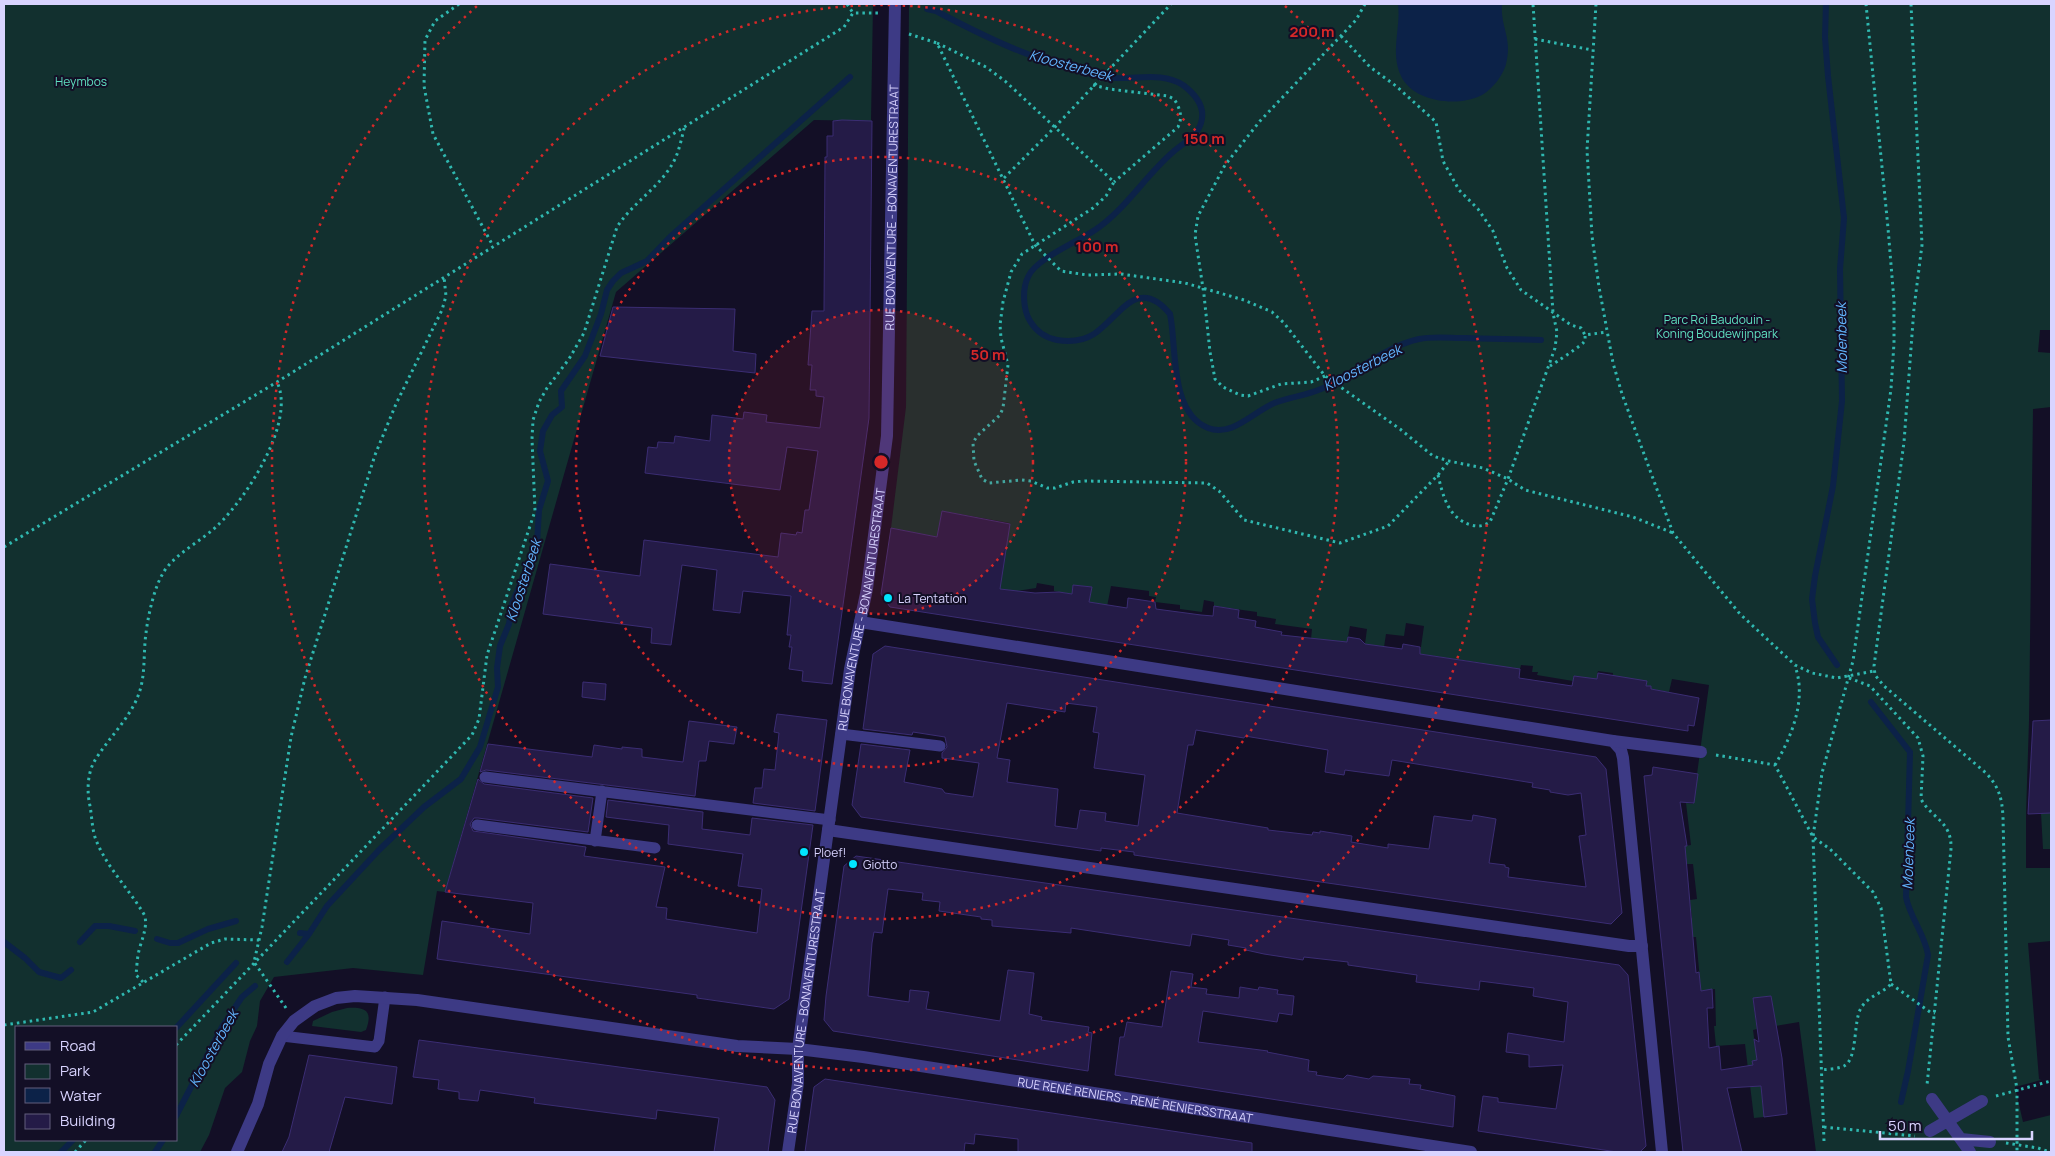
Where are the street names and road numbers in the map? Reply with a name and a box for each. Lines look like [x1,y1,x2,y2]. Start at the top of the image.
street label: RUE BONAVENTURE - BONAVENTURESTRAAT [880,84,902,330]
street label: RUE BONAVENTURE - BONAVENTURESTRAAT [833,486,889,732]
street label: RUE BONAVENTURE - BONAVENTURESTRAAT [782,887,828,1134]
street label: RUE RENÉ RENIERS - RENÉ RENIERSSTRAAT [1017,1073,1255,1126]

